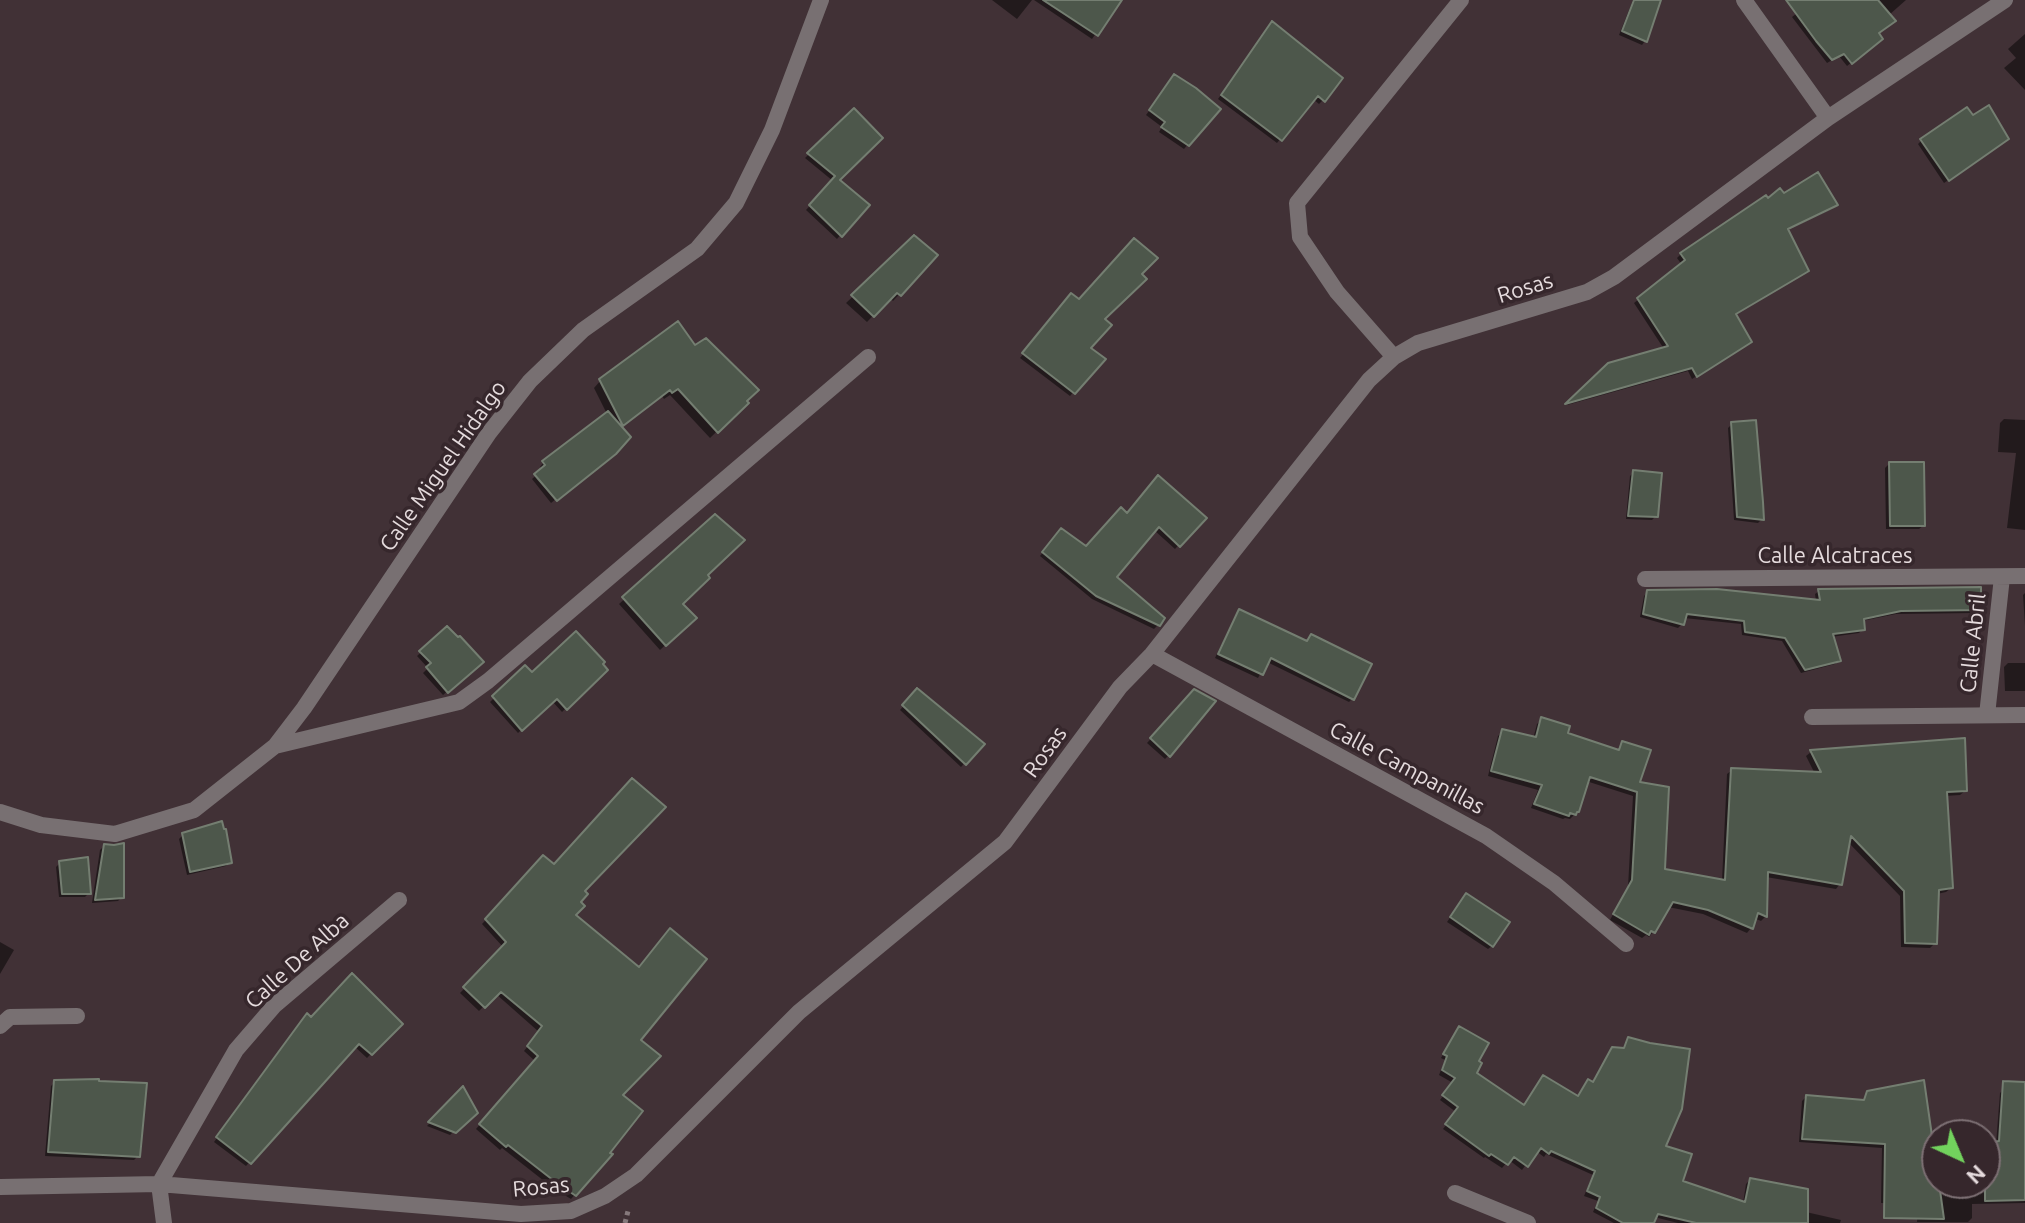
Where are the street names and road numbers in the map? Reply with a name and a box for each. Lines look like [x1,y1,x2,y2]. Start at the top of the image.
street label: Rosas [1494,267,1556,309]
street label: Calle Miguel Hidalgo [374,376,512,556]
street label: Calle Alcatraces [1757,543,1913,569]
street label: Calle Abril [1955,592,1991,694]
street label: Calle Campanillas [1325,716,1489,820]
street label: Rosas [1018,721,1072,783]
street label: Calle De Alba [240,908,354,1014]
street label: Rosas [511,1171,571,1203]

